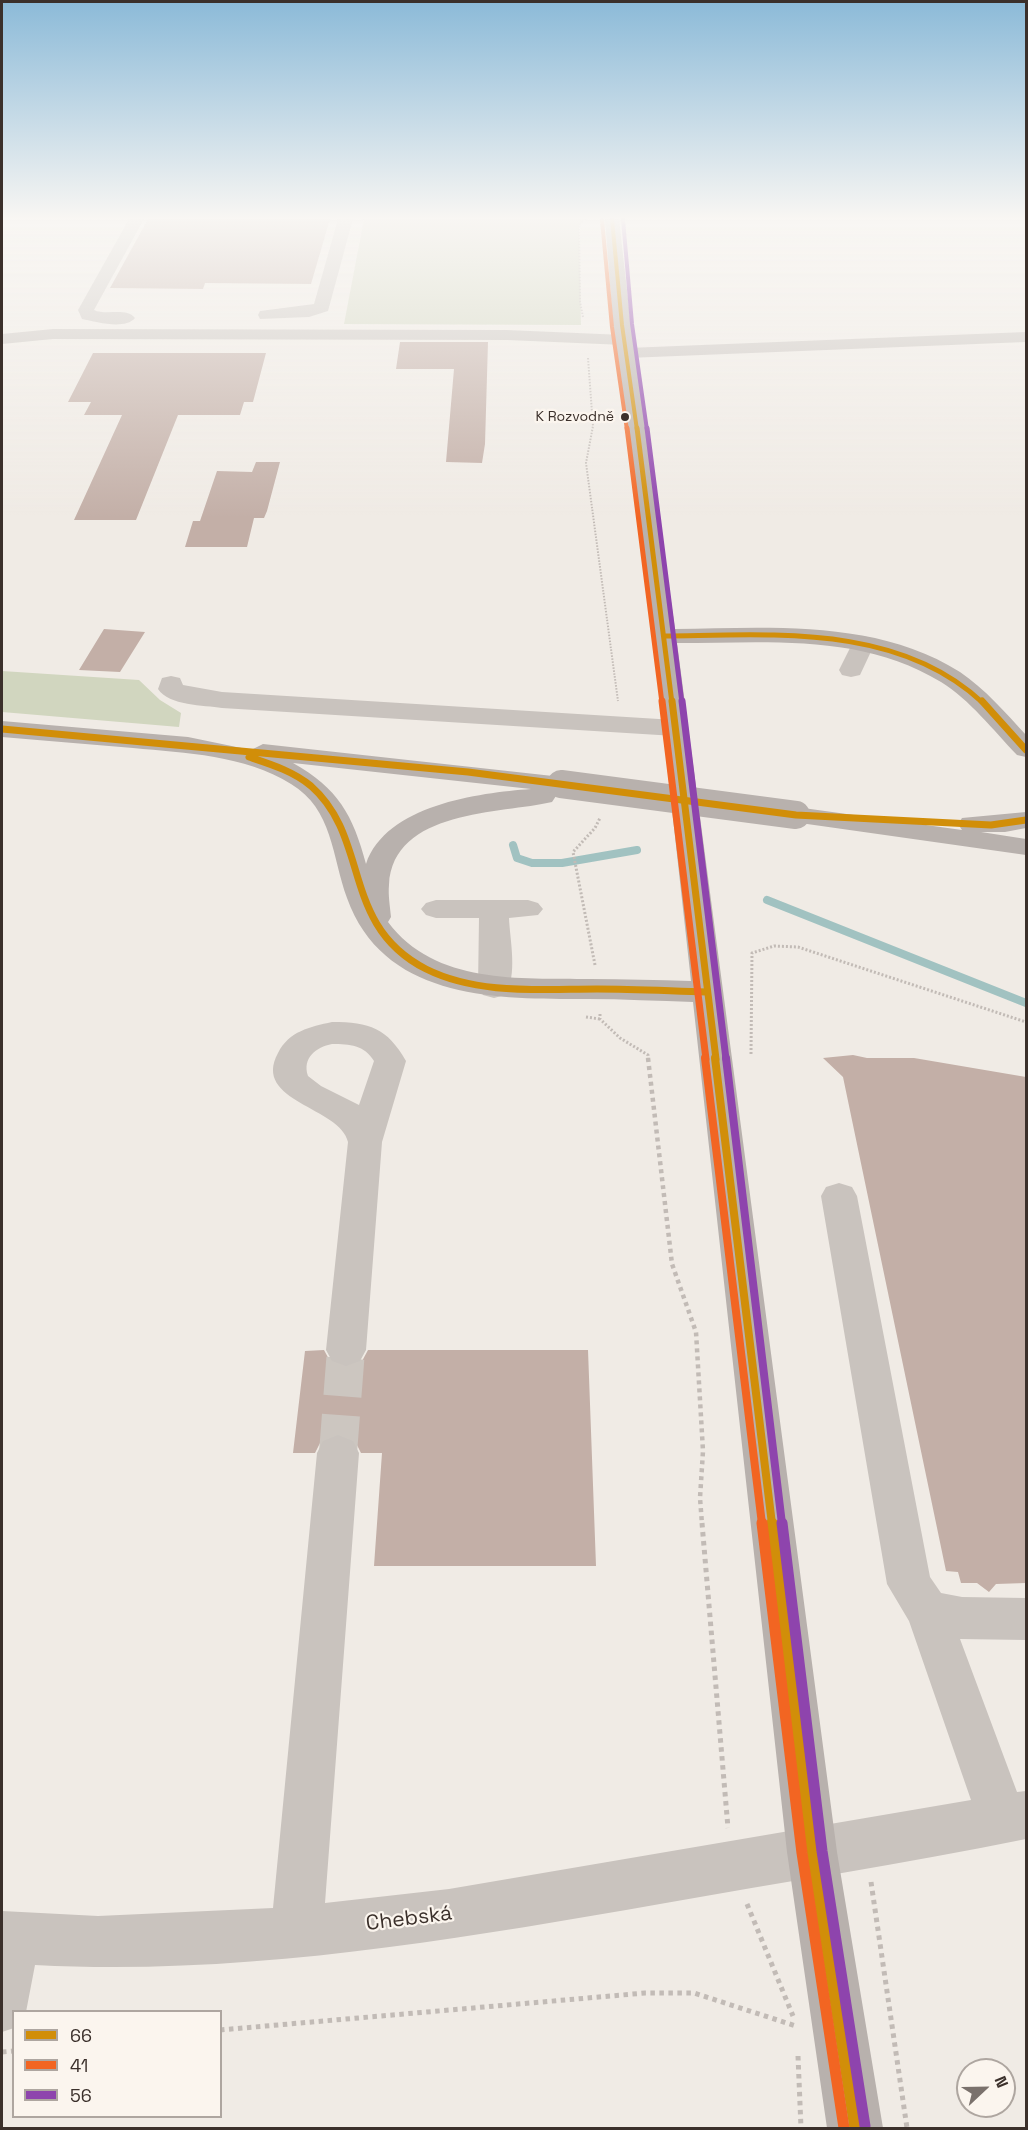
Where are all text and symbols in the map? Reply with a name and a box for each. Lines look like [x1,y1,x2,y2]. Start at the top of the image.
place label: K Rozvodně [536,409,614,425]
marker: K Rozvodně [619,411,631,423]
street label: Chebská [365,1901,453,1937]
legend [12,2010,222,2118]
text: 66 [70,2024,92,2047]
text: 41 [70,2054,88,2077]
north arrow [956,2058,1016,2118]
text: N [990,2073,1013,2091]
text: 56 [70,2084,92,2107]

